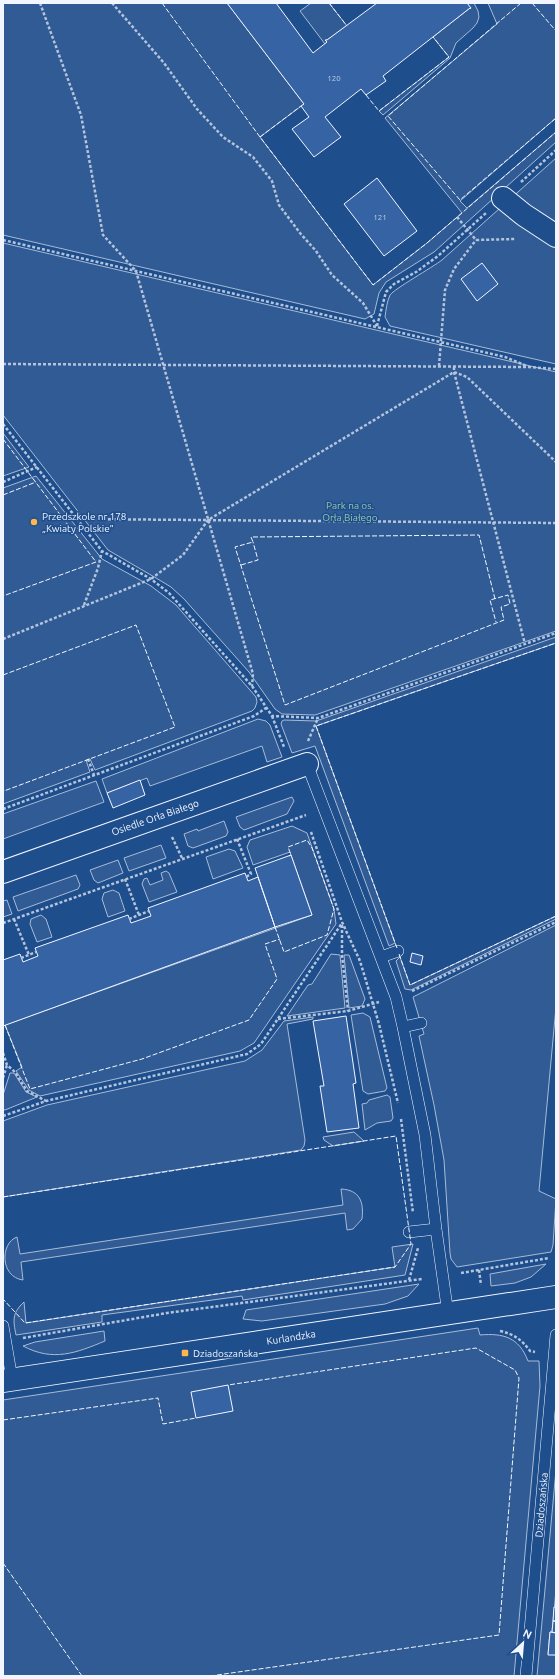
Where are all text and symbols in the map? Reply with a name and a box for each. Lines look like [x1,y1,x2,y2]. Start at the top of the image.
house number: 120 [327,74,341,83]
house number: 121 [373,213,387,222]
park label: Park na os. Orła Białego [322,500,378,523]
place label: Przedszkole nr 178 „Kwiaty Polskie” [42,511,127,534]
marker: Przedszkole nr 178 „Kwiaty Polskie” [29,517,39,527]
street label: Osiedle Orła Białego [110,797,200,838]
street label: Kurlandzka [266,1328,316,1347]
marker: Dziadoszańska [180,1348,190,1358]
place label: Dziadoszańska [193,1348,258,1359]
street label: Dziadoszańska [533,1472,550,1538]
north arrow [503,1623,543,1663]
text: N [521,1627,534,1641]

